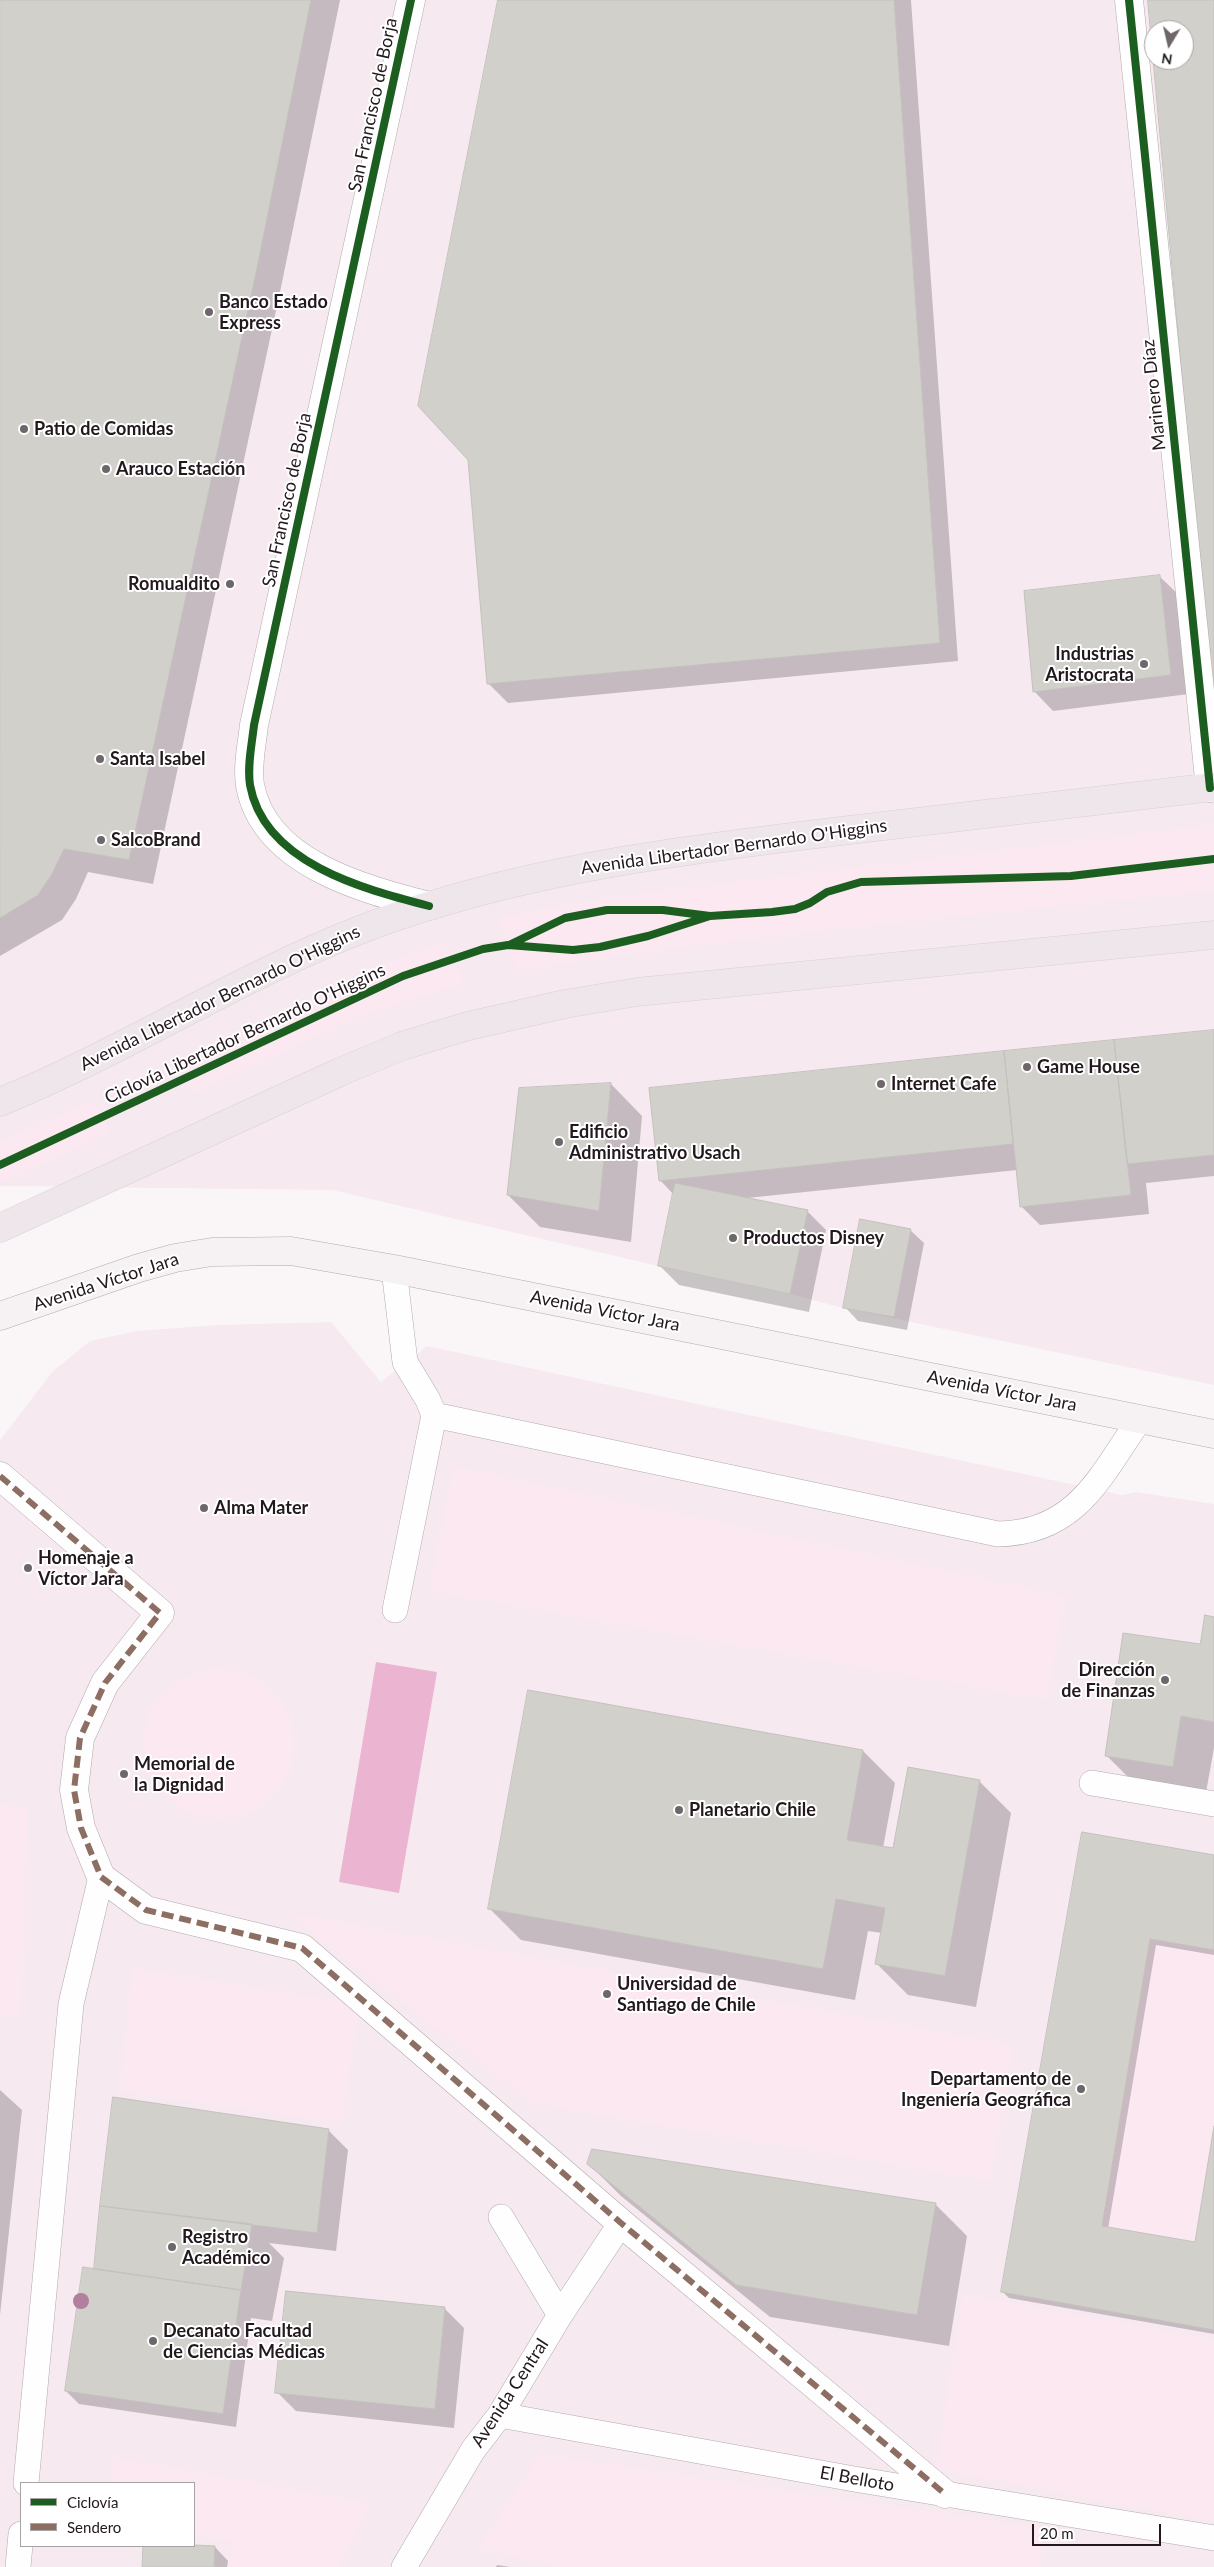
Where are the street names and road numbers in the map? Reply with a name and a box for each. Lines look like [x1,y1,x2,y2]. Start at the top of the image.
street label: San Francisco de Borja [344,16,402,194]
street label: Marinero Díaz [1137,338,1171,452]
street label: San Francisco de Borja [258,411,316,589]
street label: Avenida Libertador Bernardo O'Higgins [579,815,889,879]
street label: Avenida Libertador Bernardo O'Higgins [76,921,364,1075]
street label: Ciclovía Libertador Bernardo O'Higgins [101,959,389,1109]
street label: Avenida Víctor Jara [30,1248,182,1316]
street label: Avenida Víctor Jara [528,1286,682,1336]
street label: Avenida Víctor Jara [925,1366,1079,1416]
street label: Avenida Central [467,2335,553,2451]
street label: El Belloto [818,2462,896,2496]

